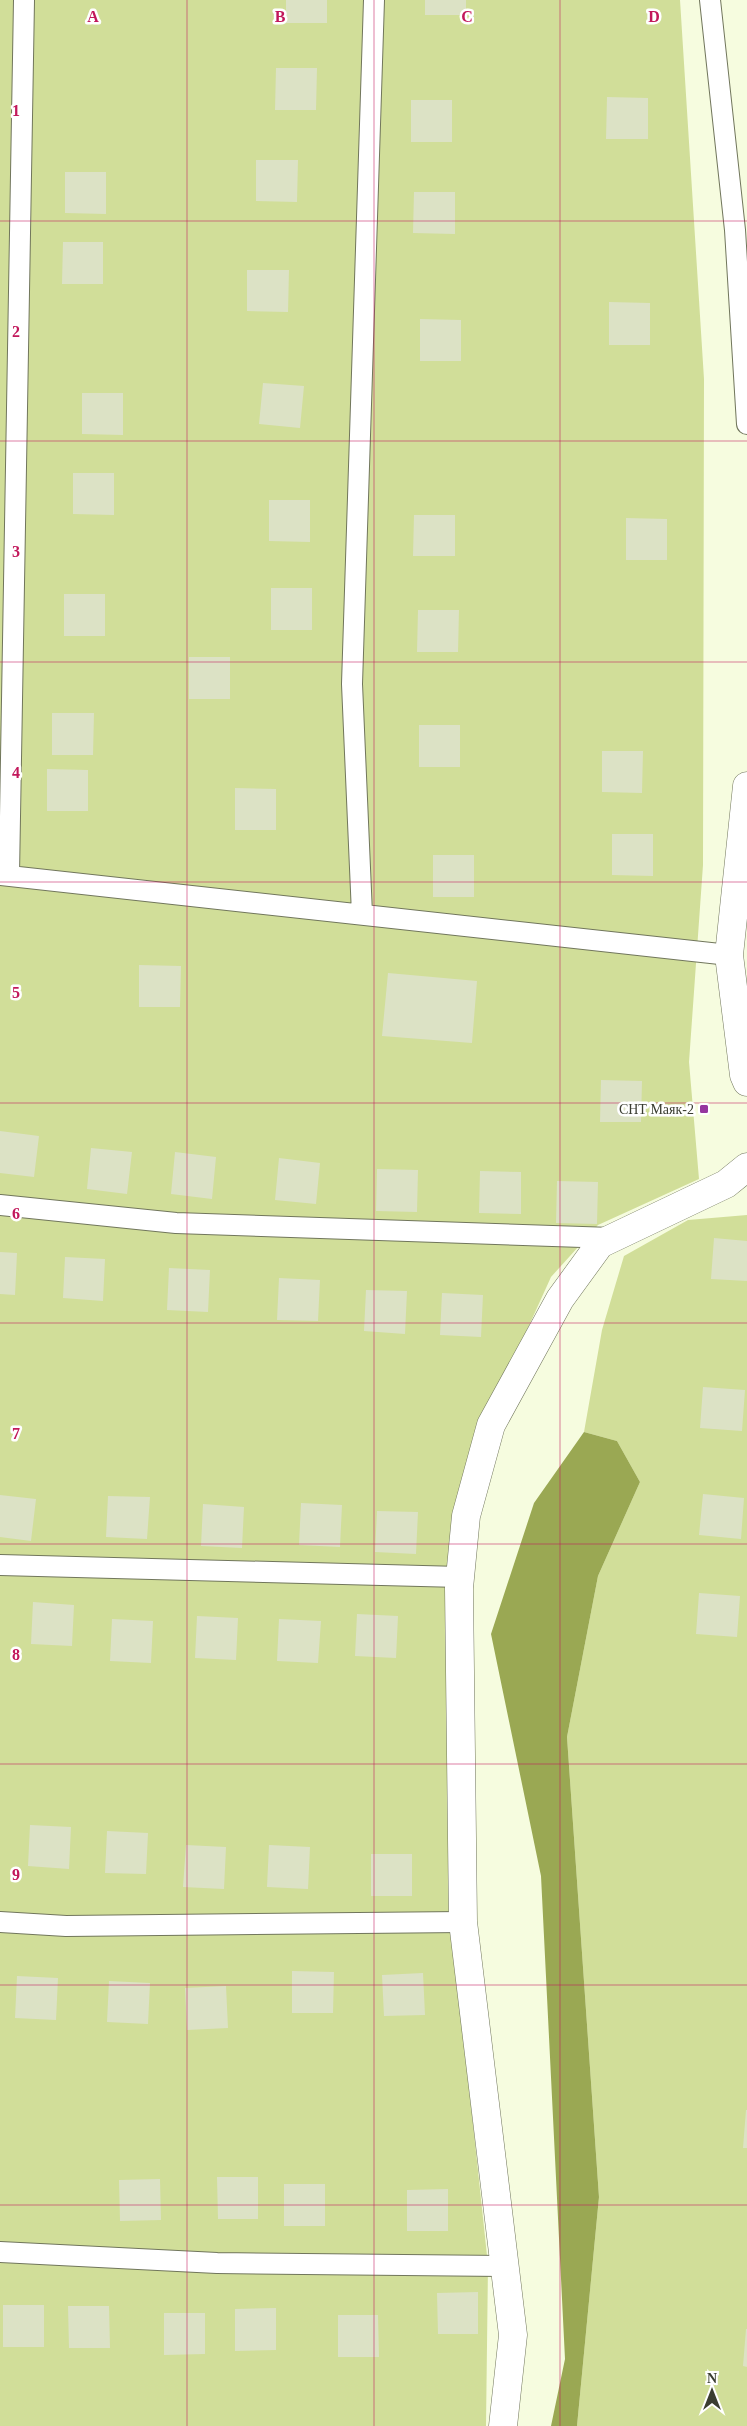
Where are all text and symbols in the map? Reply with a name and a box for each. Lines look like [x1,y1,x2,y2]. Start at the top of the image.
text: A [87,8,99,25]
text: B [275,8,286,25]
text: C [461,8,473,25]
text: D [648,8,660,25]
text: 1 [12,102,20,119]
text: 2 [12,323,20,340]
text: 3 [12,543,20,560]
text: 4 [12,764,20,781]
text: 5 [12,984,20,1001]
place label: СНТ Маяк-2 [619,1102,694,1117]
marker: СНТ Маяк-2 [698,1103,710,1115]
text: 6 [12,1205,20,1222]
text: 7 [12,1425,20,1442]
text: 8 [12,1646,20,1663]
text: 9 [12,1866,20,1883]
north arrow [687,2366,737,2416]
text: N [707,2371,717,2386]

